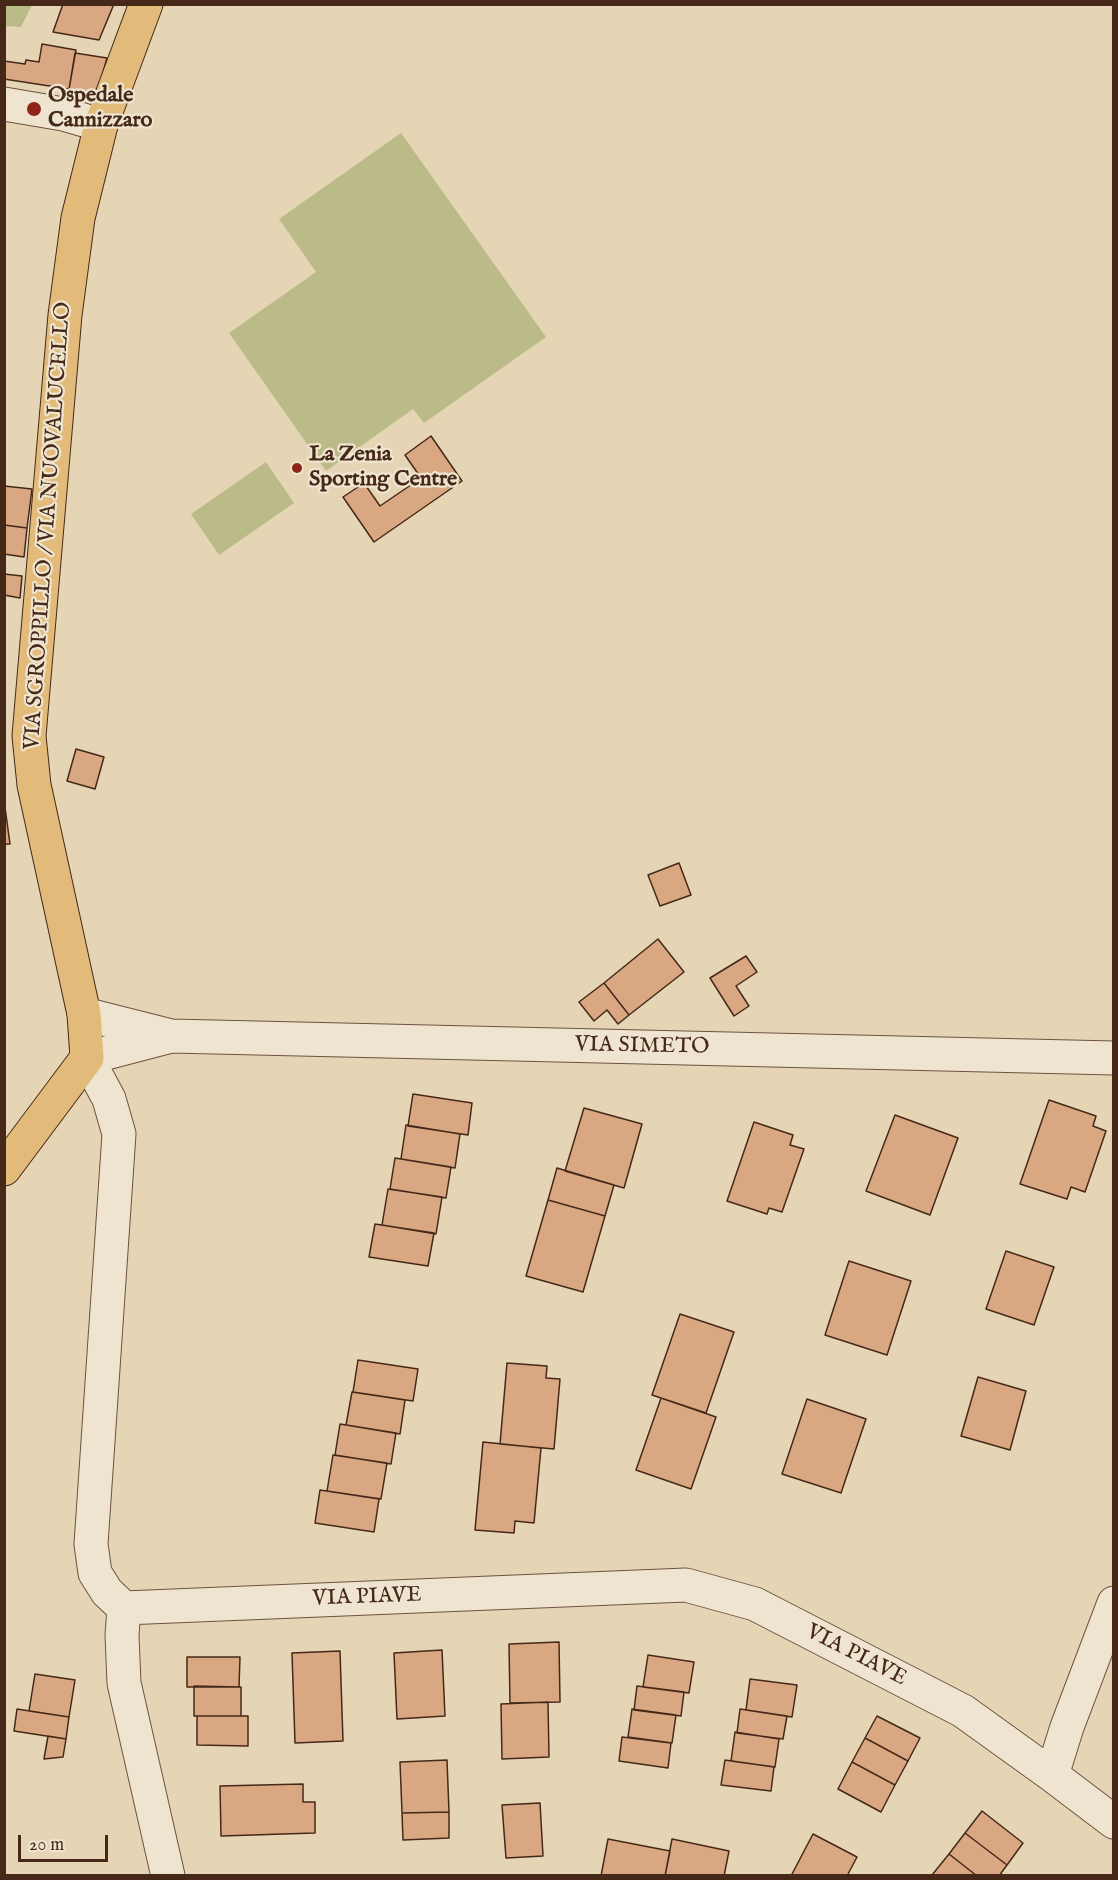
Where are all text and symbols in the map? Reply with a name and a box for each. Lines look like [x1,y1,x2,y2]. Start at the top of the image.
place label: Ospedale Cannizzaro [48,83,152,134]
marker: Ospedale Cannizzaro [25,100,43,118]
street label: VIA SGROPPILLO / VIA NUOVALUCELLO [20,301,78,751]
place label: La Zenia Sporting Centre [309,442,457,494]
marker: La Zenia Sporting Centre [290,461,304,475]
street label: VIA SIMETO [575,1033,709,1061]
street label: VIA PIAVE [312,1583,422,1613]
street label: VIA PIAVE [801,1619,911,1693]
scale bar [21,1823,111,1861]
text: 20 m [29,1834,64,1857]

